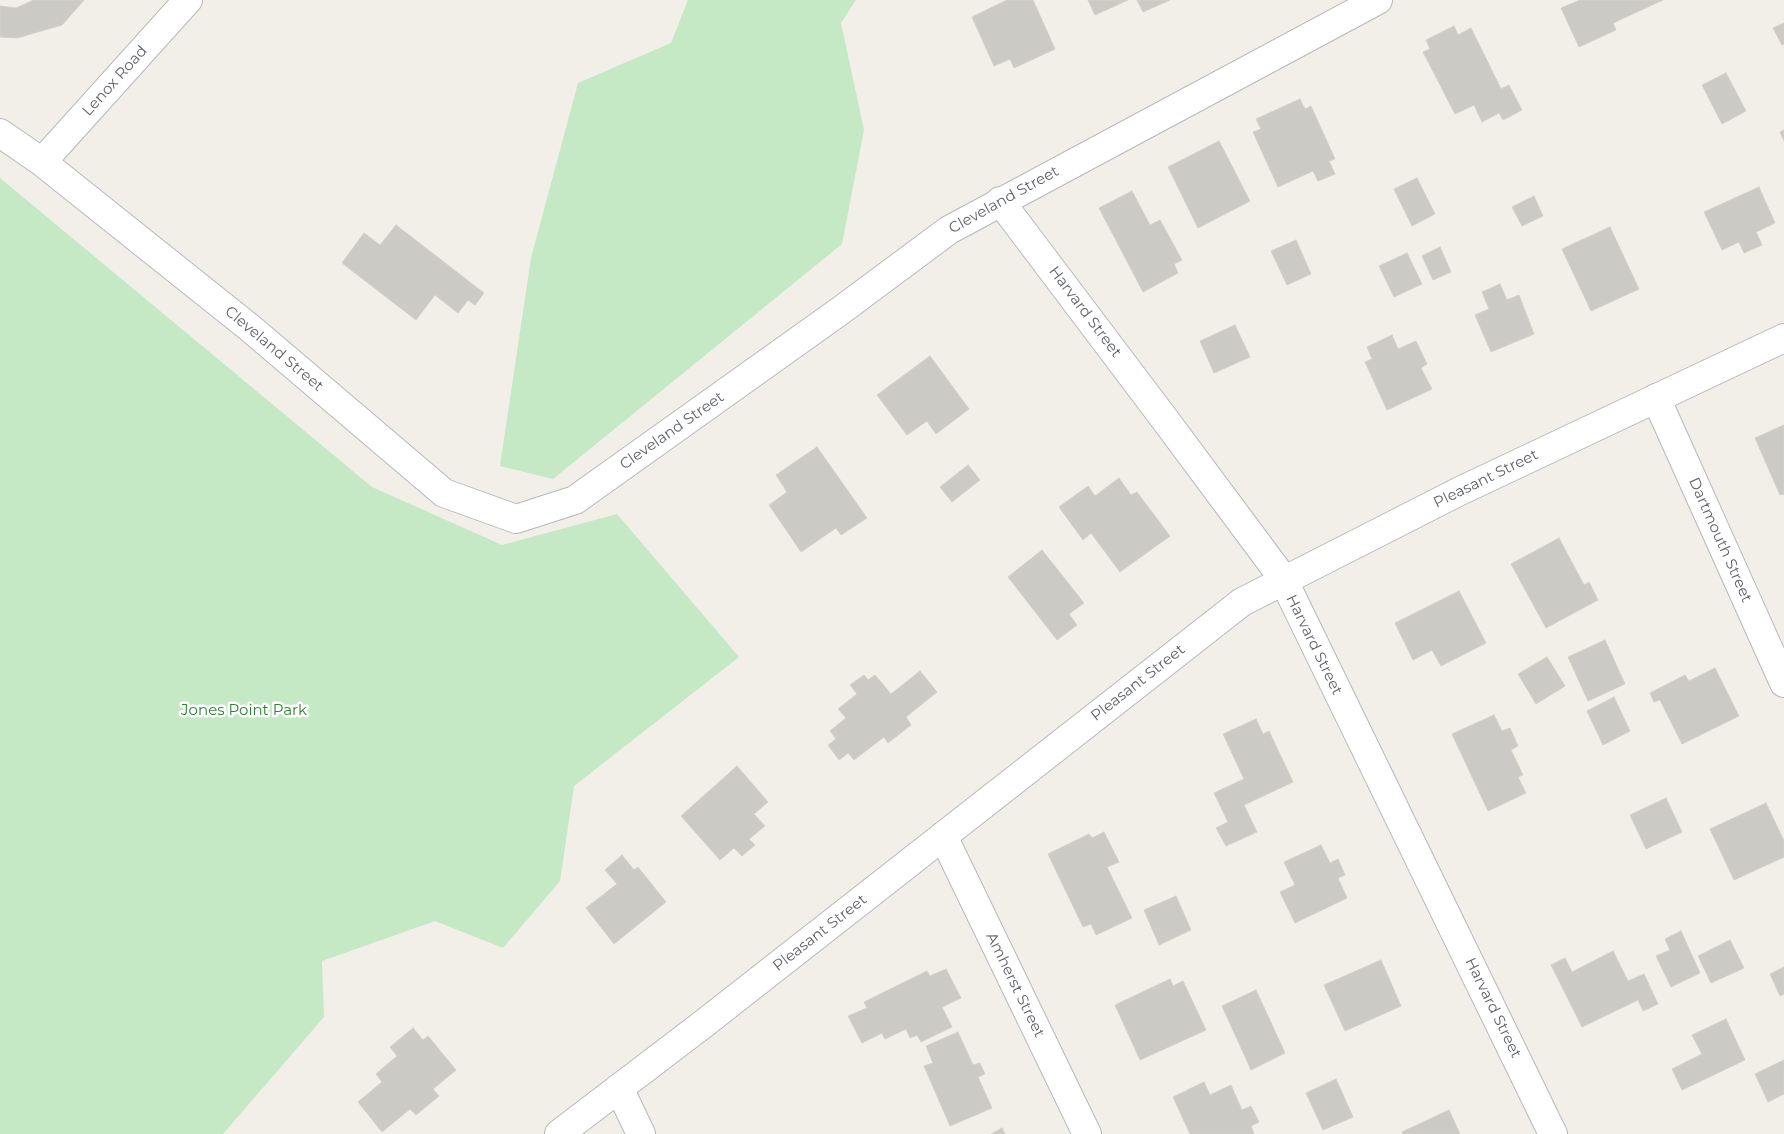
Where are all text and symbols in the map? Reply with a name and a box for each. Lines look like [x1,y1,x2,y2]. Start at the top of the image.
street label: Lenox Road [79,42,151,120]
street label: Cleveland Street [946,162,1062,238]
street label: Harvard Street [1045,263,1125,361]
street label: Cleveland Street [221,303,327,395]
street label: Cleveland Street [616,388,728,474]
street label: Pleasant Street [1431,446,1541,512]
street label: Dartmouth Street [1684,475,1756,605]
street label: Harvard Street [1282,592,1346,698]
street label: Pleasant Street [1087,641,1189,725]
park label: Jones Point Park [181,702,307,720]
street label: Pleasant Street [769,891,871,975]
street label: Amherst Street [982,930,1048,1040]
street label: Harvard Street [1461,955,1525,1061]

